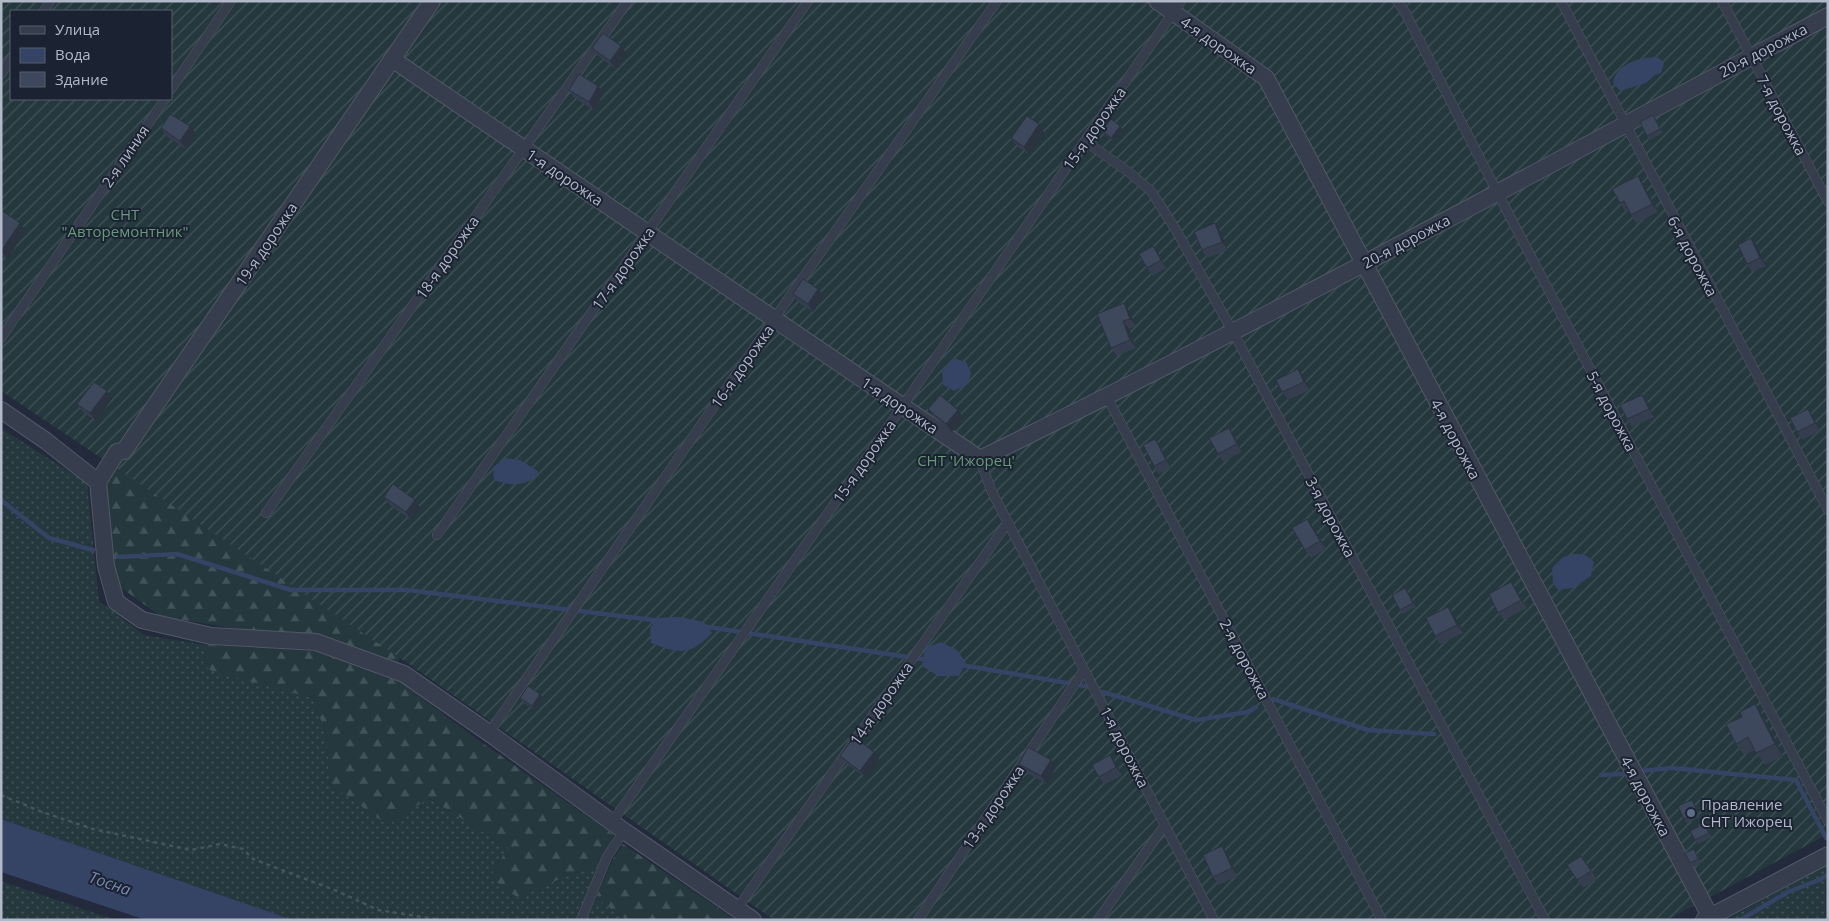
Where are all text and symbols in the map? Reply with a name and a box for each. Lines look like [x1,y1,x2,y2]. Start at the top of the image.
legend [10,10,172,100]
street label: 4-я дорожка [1177,11,1261,79]
street label: 20-я дорожка [1715,18,1811,82]
text: Улица [55,19,100,39]
text: Вода [55,44,91,64]
text: Здание [55,69,108,89]
street label: 7-я дорожка [1752,71,1812,159]
street label: 15-я дорожка [1058,82,1130,174]
street label: 2-я линия [97,121,153,191]
street label: 1-я дорожка [523,144,607,210]
street label: 19-я дорожка [231,198,301,290]
park label: СНТ "Авторемонтник" [61,204,189,241]
street label: 20-я дорожка [1358,209,1454,273]
street label: 18-я дорожка [411,211,483,303]
street label: 6-я дорожка [1663,212,1723,300]
street label: 17-я дорожка [587,222,659,314]
street label: 16-я дорожка [706,320,778,412]
street label: 5-я дорожка [1582,367,1642,455]
street label: 1-я дорожка [858,372,942,438]
street label: 4-я дорожка [1426,395,1486,483]
street label: 15-я дорожка [828,415,900,507]
park label: СНТ 'Ижорец' [917,450,1015,470]
street label: 3-я дорожка [1301,473,1361,561]
street label: 2-я дорожка [1215,615,1275,703]
street label: 14-я дорожка [845,657,917,749]
street label: 1-я дорожка [1096,703,1154,791]
street label: 4-я дорожка [1616,752,1676,840]
street label: 13-я дорожка [958,761,1028,853]
place label: Правление СНТ Ижорец [1701,794,1793,831]
marker: Правление СНТ Ижорец [1685,807,1697,819]
water label: Тосна [86,866,134,900]

